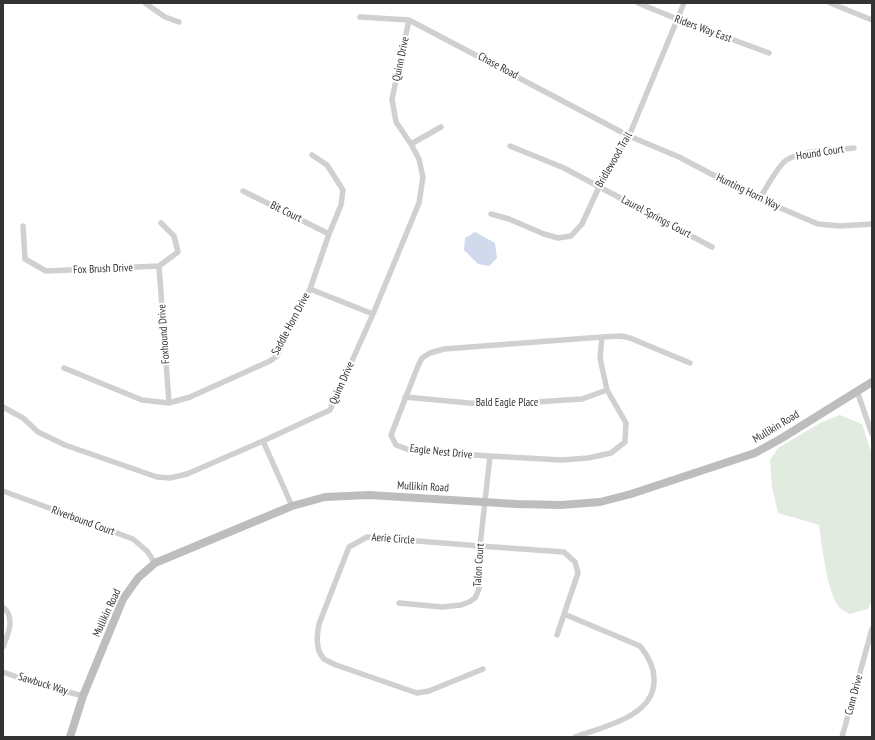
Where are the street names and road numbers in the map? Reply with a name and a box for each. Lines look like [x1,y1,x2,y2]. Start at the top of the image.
street label: Riders Way East [673,13,733,45]
street label: Quinn Drive [390,36,412,82]
street label: Chase Road [476,50,520,82]
street label: Bridlewood Trail [593,130,635,190]
street label: Hound Court [795,143,845,163]
street label: Hunting Horn Way [714,171,782,213]
street label: Laurel Springs Court [619,193,693,241]
street label: Bit Court [268,199,304,225]
street label: Fox Brush Drive [73,261,133,277]
street label: Saddle Horn Drive [269,290,313,358]
street label: Foxhound Drive [155,304,173,364]
street label: Quinn Drive [327,360,357,406]
street label: Bald Eagle Place [476,396,538,410]
street label: Mullikin Road [750,408,802,446]
street label: Eagle Nest Drive [409,442,473,462]
street label: Mullikin Road [397,479,449,495]
street label: Riverbound Court [50,503,116,539]
street label: Aerie Circle [371,531,415,547]
street label: Talon Court [471,543,487,587]
street label: Mullikin Road [90,587,124,639]
street label: Sawbuck Way [17,670,69,698]
street label: Conn Drive [842,673,866,717]

